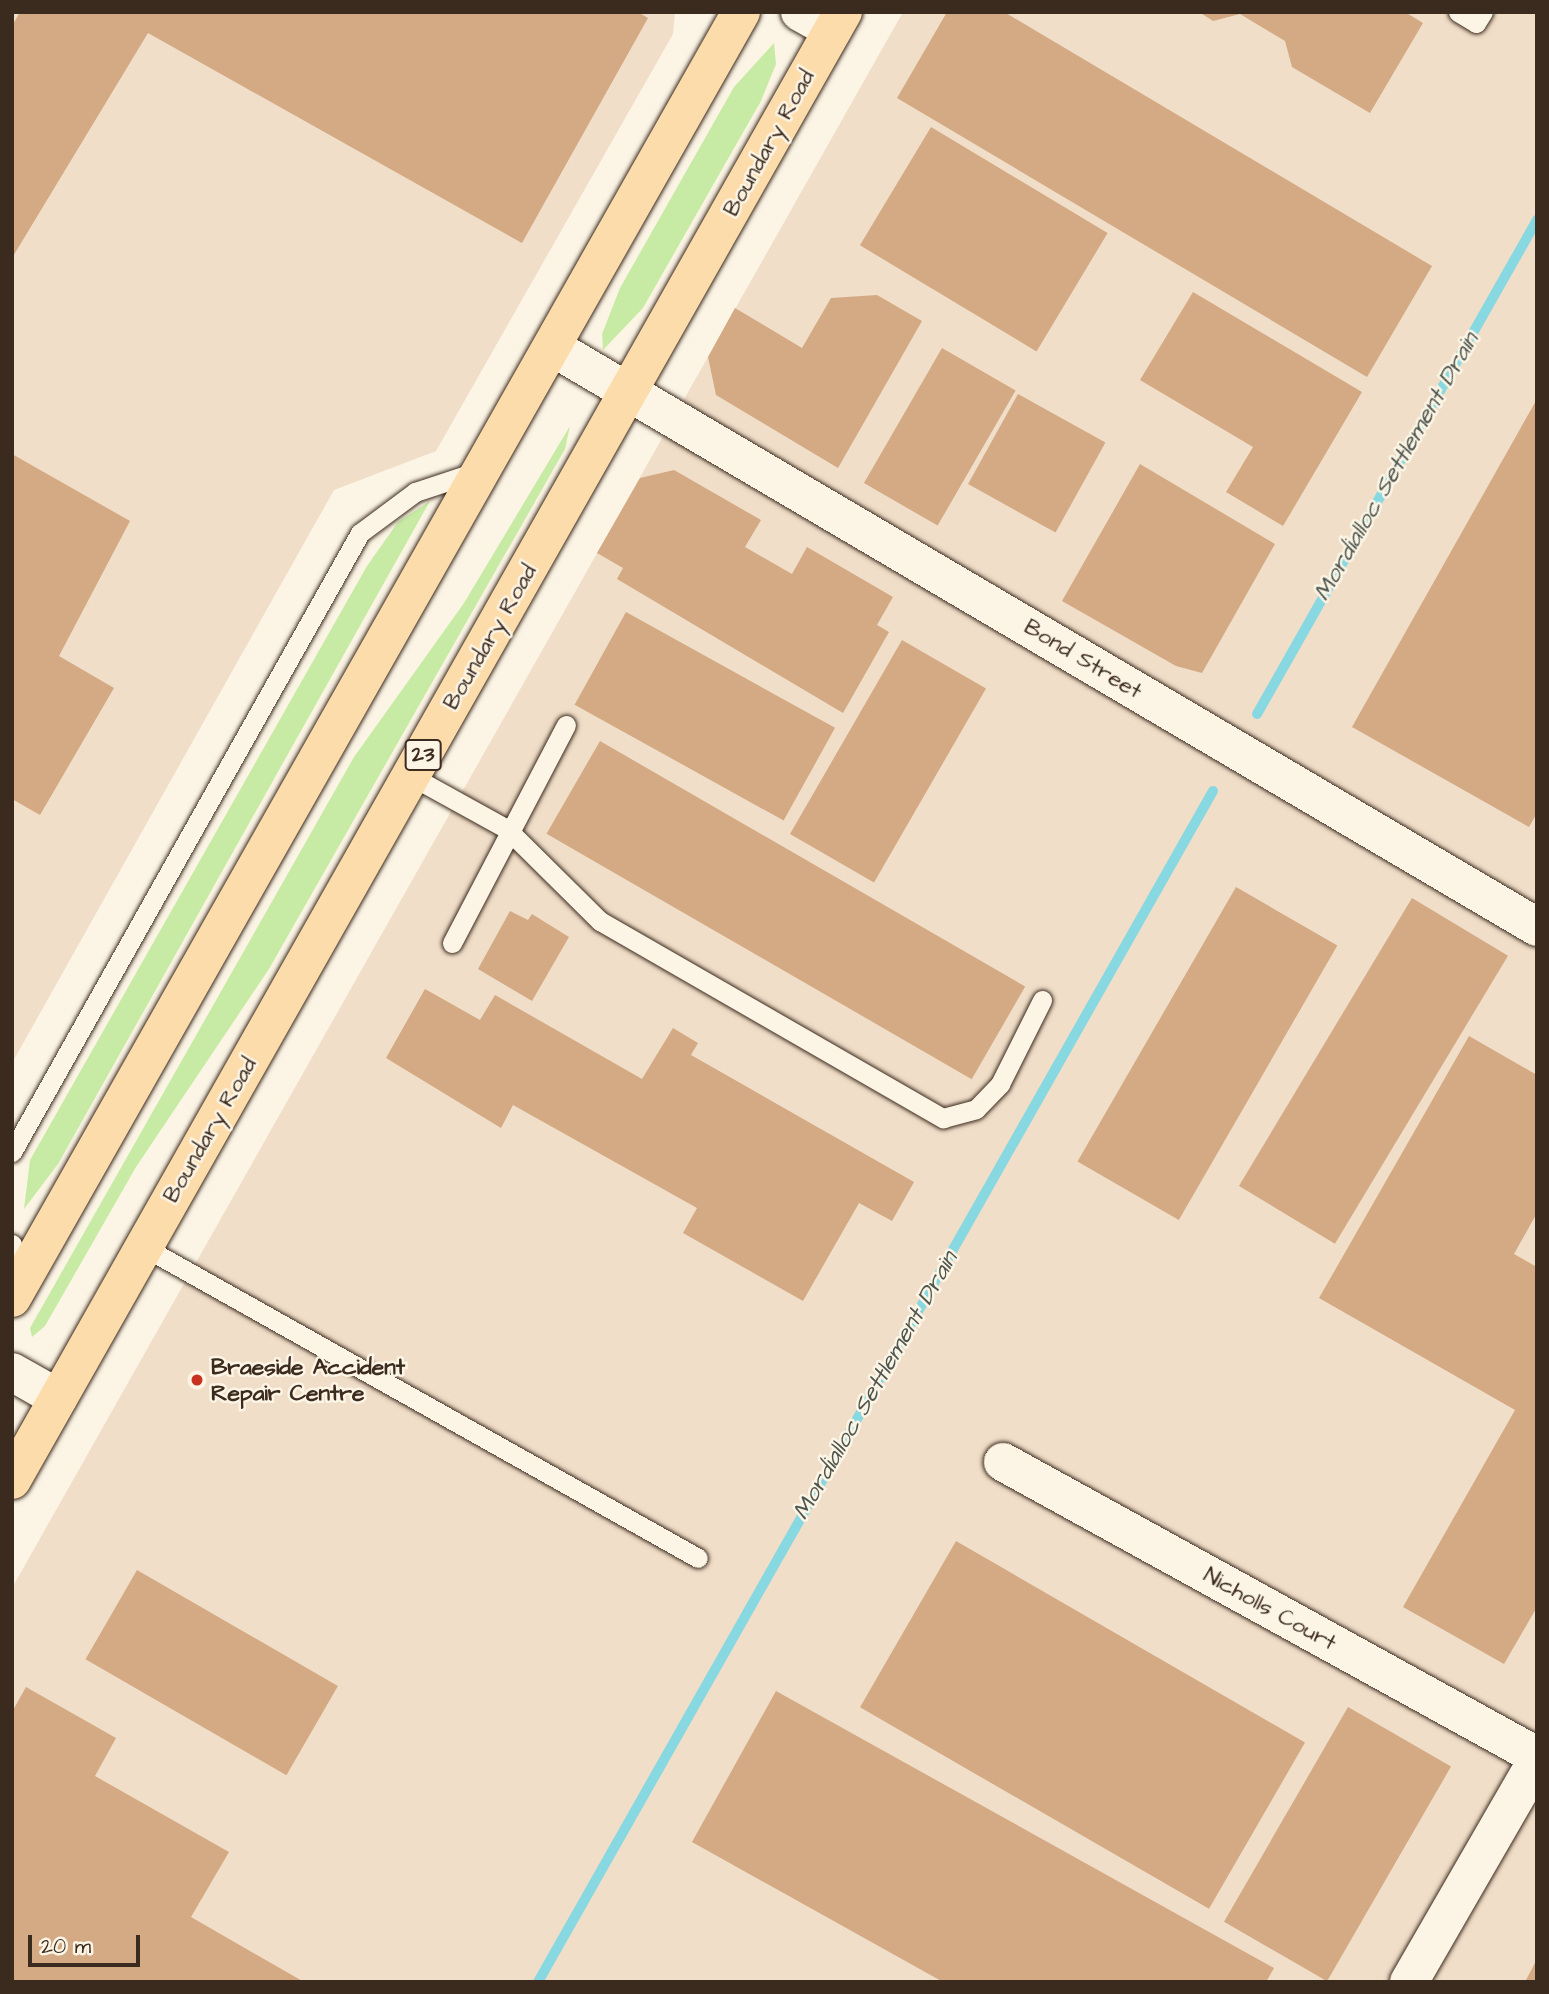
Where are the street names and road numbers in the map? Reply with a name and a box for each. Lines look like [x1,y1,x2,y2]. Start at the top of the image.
street label: Boundary Road [717,65,821,221]
street label: Boundary Road [437,559,543,715]
street label: Bond Street [1019,613,1147,705]
road number: 23 [404,738,442,772]
street label: Boundary Road [157,1052,263,1208]
street label: Nicholls Court [1199,1561,1341,1657]

